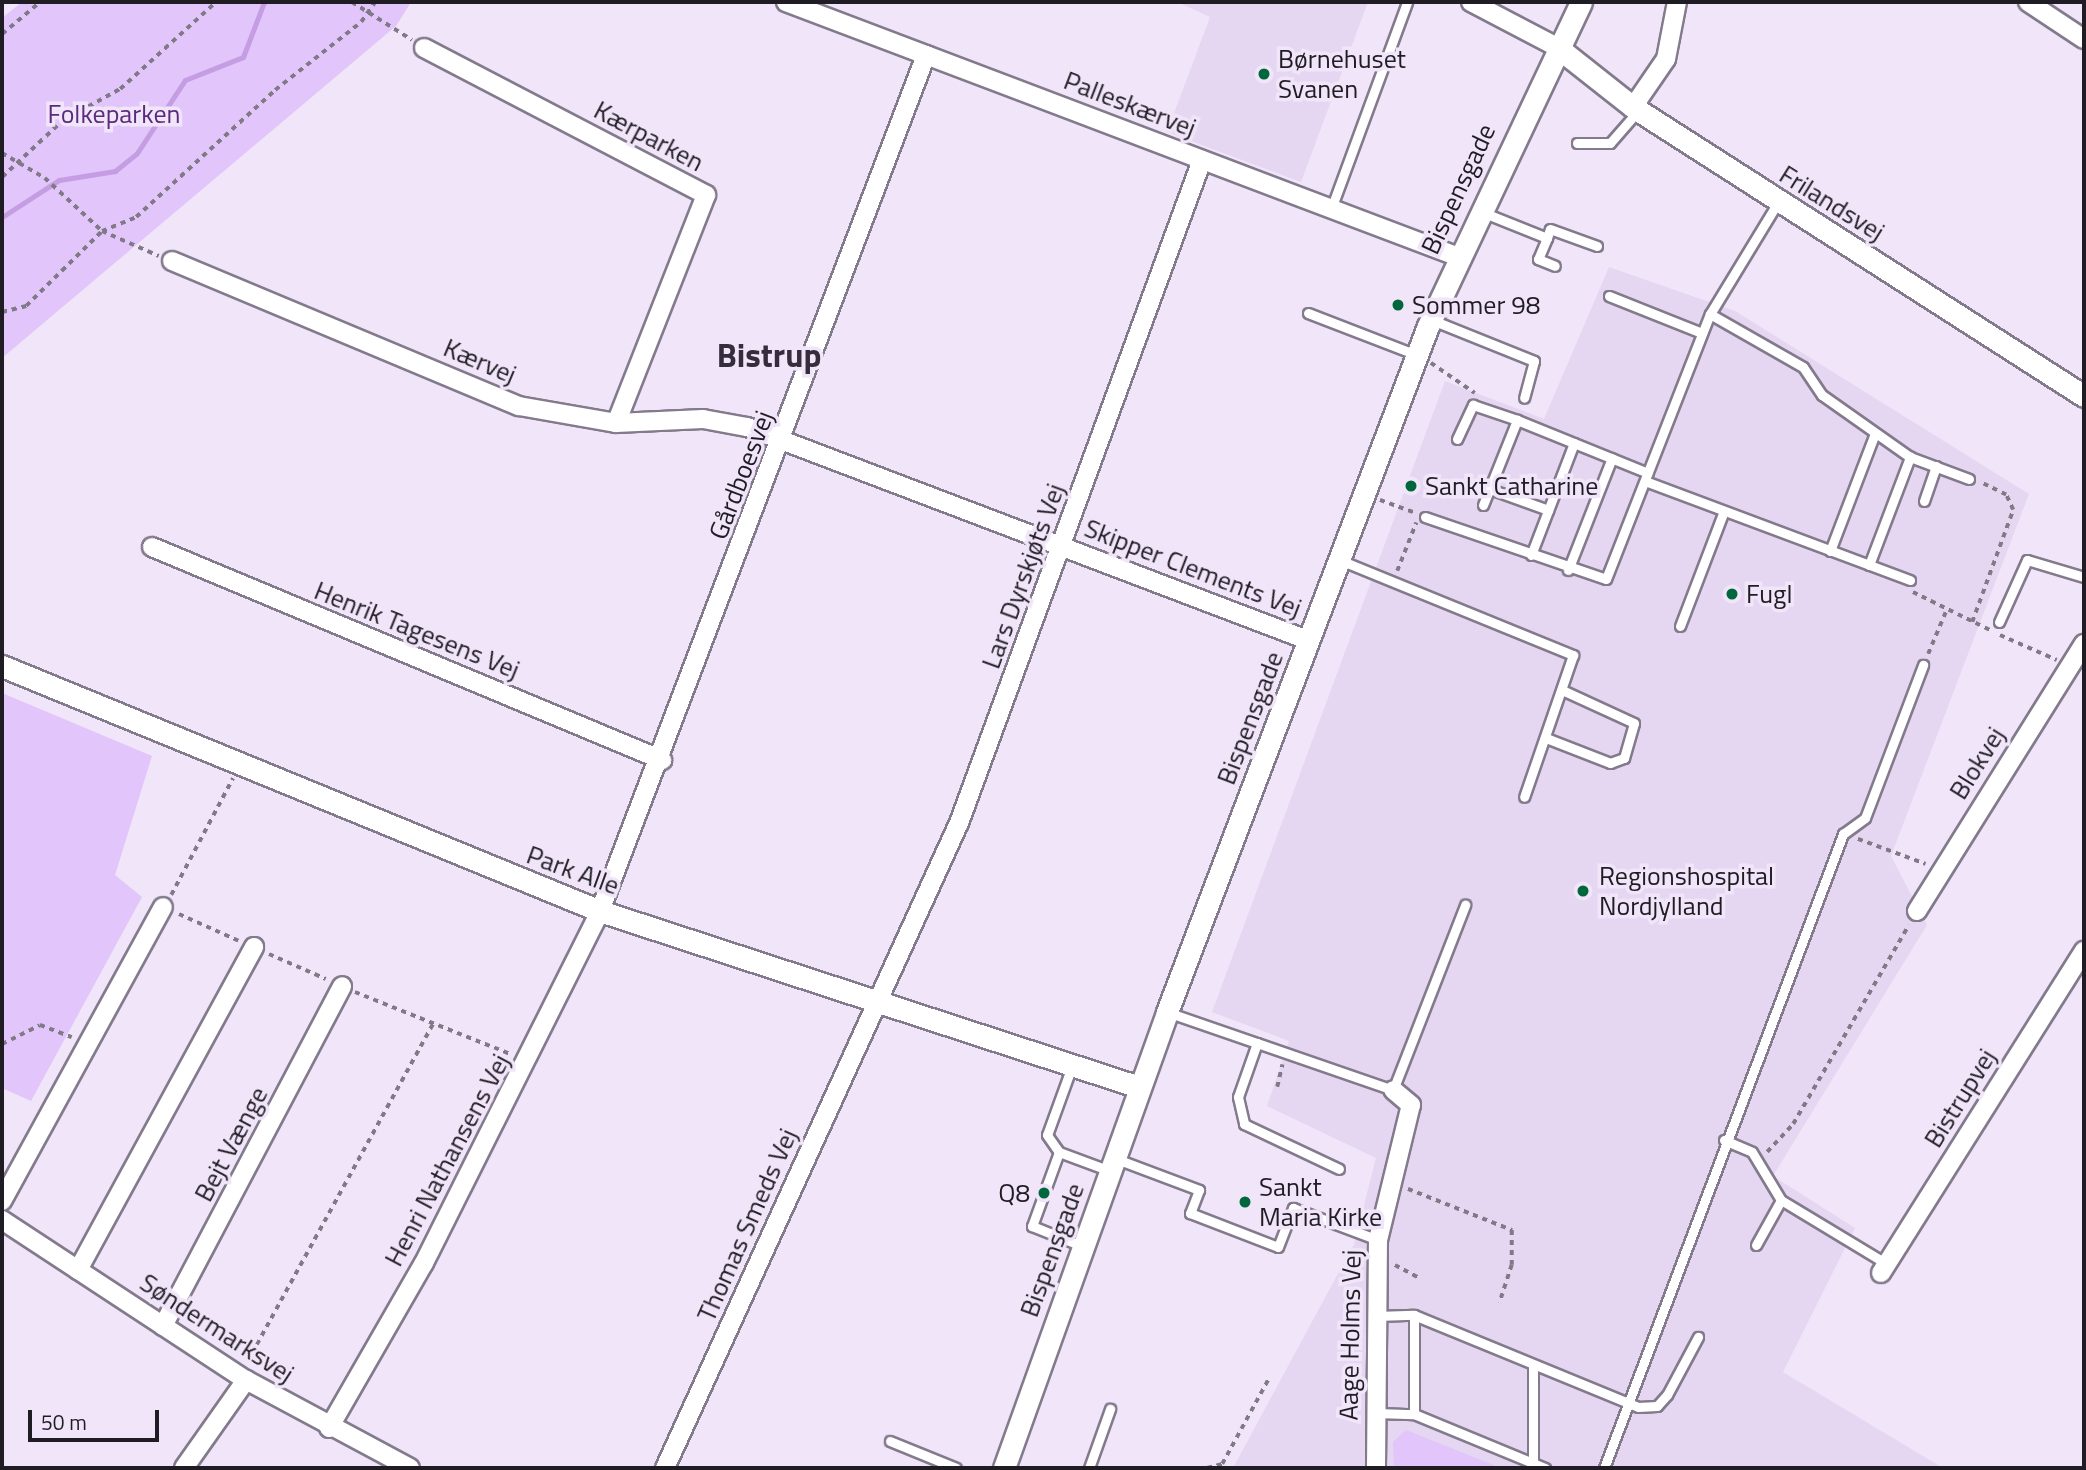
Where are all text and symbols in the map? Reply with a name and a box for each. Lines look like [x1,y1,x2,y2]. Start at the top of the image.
place label: Børnehuset Svanen [1278,43,1406,104]
street label: Palleskærvej [1060,65,1200,143]
marker: Børnehuset Svanen [1256,66,1272,82]
street label: Kærparken [589,94,709,178]
park label: Folkeparken [47,98,181,130]
street label: Bispensgade [1414,119,1502,259]
street label: Frilandsvej [1774,159,1890,247]
place label: Sommer 98 [1412,289,1540,321]
marker: Sommer 98 [1390,297,1406,313]
street label: Kærvej [439,332,521,390]
district label: Bistrup [717,336,821,376]
street label: Gårdboesvej [702,406,780,544]
place label: Sankt Catharine [1425,470,1598,502]
marker: Sankt Catharine [1403,478,1419,494]
street label: Lars Dyrskjøts Vej [975,479,1071,673]
street label: Skipper Clements Vej [1080,512,1306,624]
street label: Henrik Tagesens Vej [310,575,524,685]
place label: Fugl [1746,578,1792,610]
marker: Fugl [1724,586,1740,602]
street label: Bispensgade [1210,647,1290,789]
street label: Blokvej [1943,721,2011,805]
street label: Park Alle [523,839,623,901]
place label: Regionshospital Nordjylland [1599,860,1774,922]
marker: Regionshospital Nordjylland [1573,881,1593,901]
street label: Bistrupvej [1918,1043,2002,1153]
street label: Henri Nathansens Vej [378,1049,516,1271]
street label: Bejt Vænge [188,1081,274,1207]
street label: Thomas Smeds Vej [691,1124,803,1326]
place label: Sankt Maria Kirke [1259,1171,1382,1232]
place label: Q8 [998,1177,1030,1209]
street label: Bispensgade [1013,1179,1091,1321]
marker: Q8 [1036,1185,1052,1201]
marker: Sankt Maria Kirke [1237,1194,1253,1210]
street label: Aage Holms Vej [1333,1249,1367,1421]
street label: Søndermarksvej [134,1267,300,1389]
scale bar [32,1396,163,1440]
text: 50 m [41,1406,87,1438]

